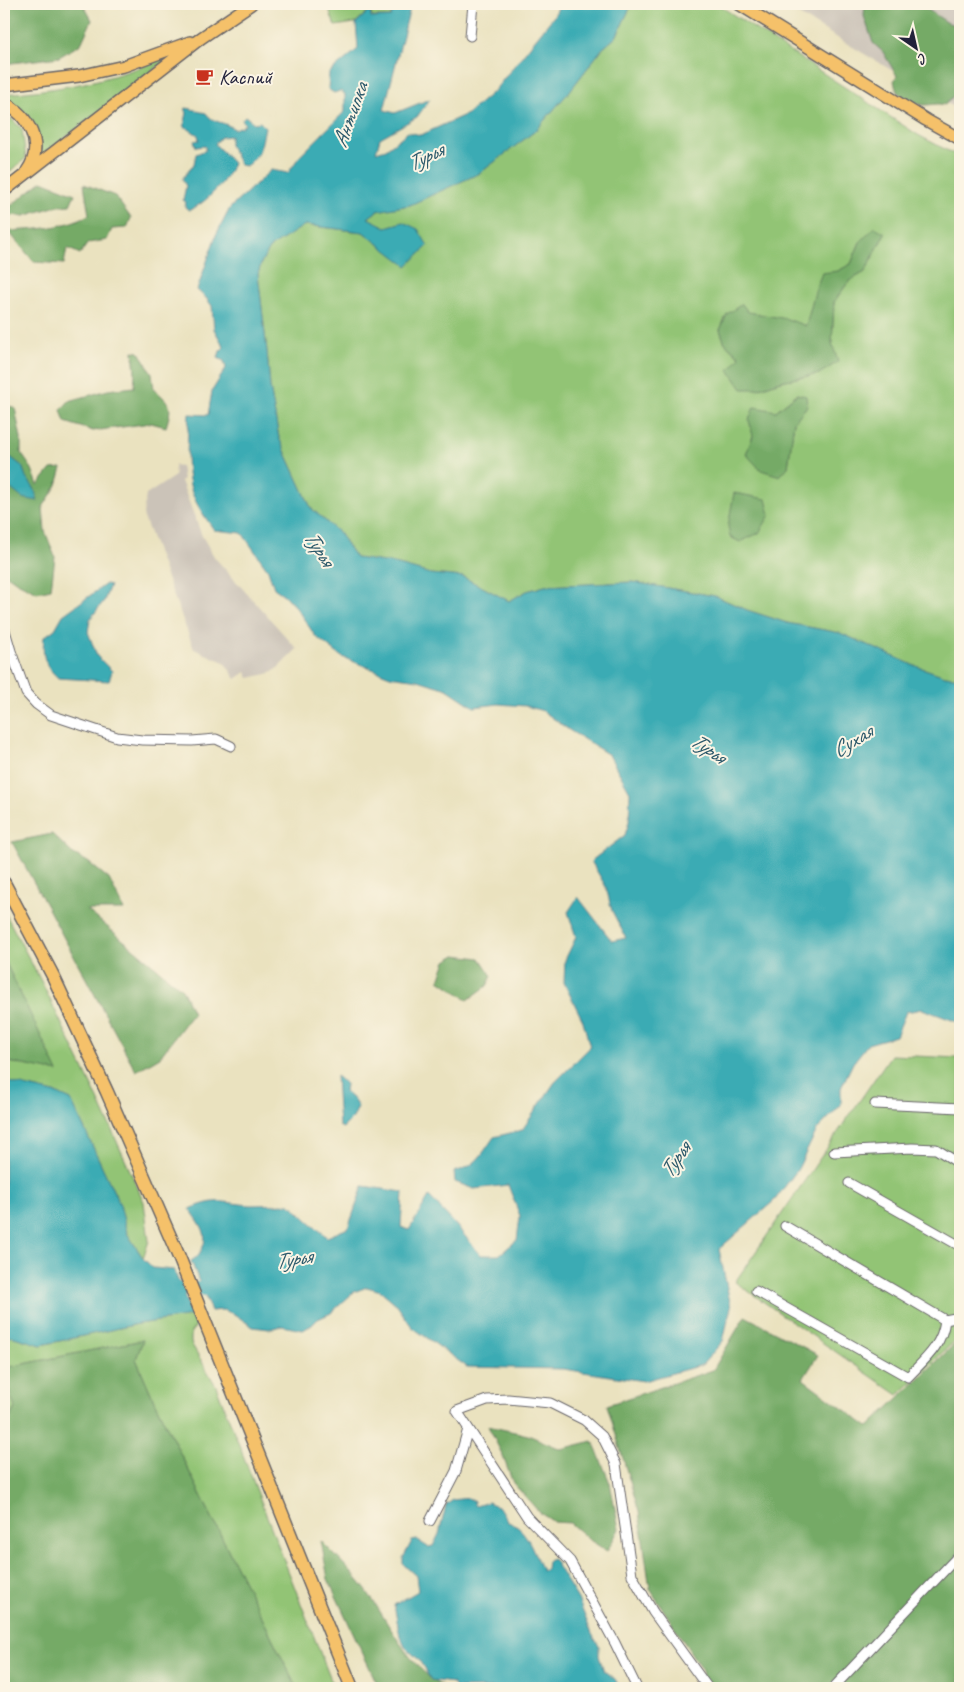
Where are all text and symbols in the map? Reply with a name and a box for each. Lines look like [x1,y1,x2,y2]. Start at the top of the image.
north arrow [892,22,942,72]
text: С [914,49,931,69]
place label: Каспий [219,64,273,90]
cafe icon: Каспий [195,67,215,87]
water label: Антипка [325,77,375,151]
water label: Турья [402,135,451,178]
water label: Турья [297,525,343,574]
water label: Сухая [827,716,880,764]
water label: Турья [685,726,734,772]
water label: Турья [653,1134,699,1183]
water label: Турья [273,1242,317,1276]

